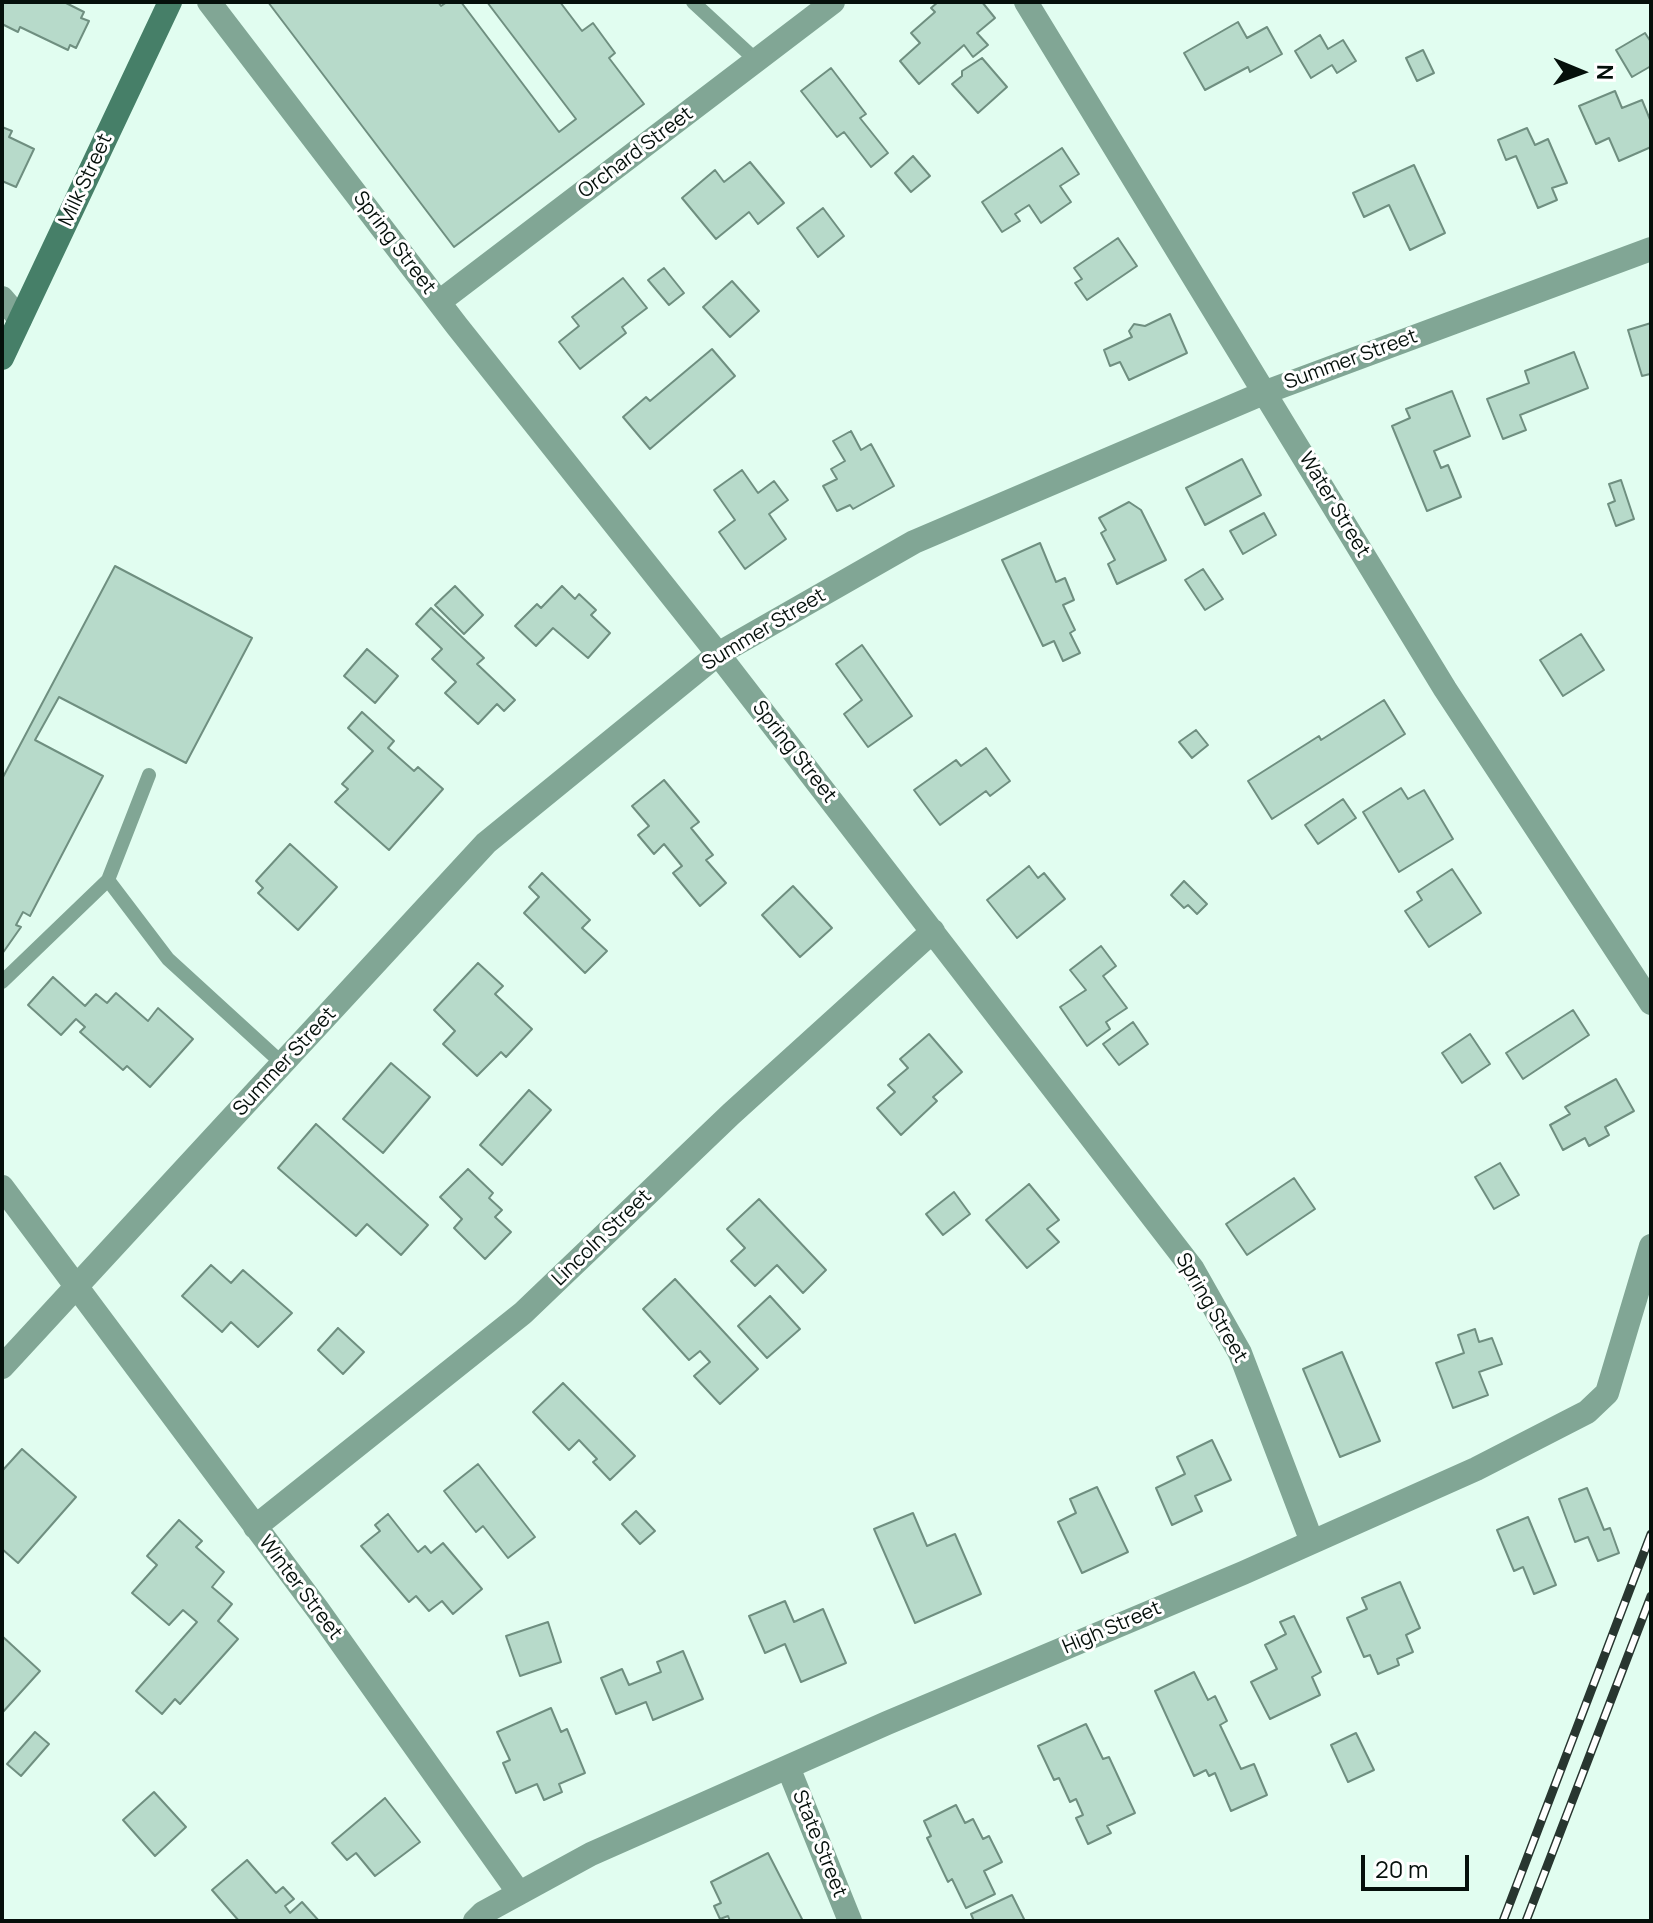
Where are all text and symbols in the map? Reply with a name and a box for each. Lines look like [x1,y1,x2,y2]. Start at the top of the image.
north arrow [1541,32,1621,112]
text: N [1590,64,1620,81]
street label: Orchard Street [574,102,698,204]
street label: Milk Street [54,130,118,230]
street label: Spring Street [348,187,440,299]
street label: Summer Street [1281,325,1421,395]
street label: Water Street [1293,448,1375,562]
street label: Summer Street [698,584,830,676]
street label: Spring Street [747,696,841,808]
street label: Summer Street [229,1003,341,1121]
street label: Lincoln Street [547,1185,657,1291]
street label: Spring Street [1170,1249,1252,1367]
street label: Winter Street [253,1531,347,1645]
street label: High Street [1059,1596,1165,1660]
street label: State Street [787,1787,851,1901]
scale bar [1365,1839,1473,1889]
text: 20 m [1375,1852,1428,1885]

